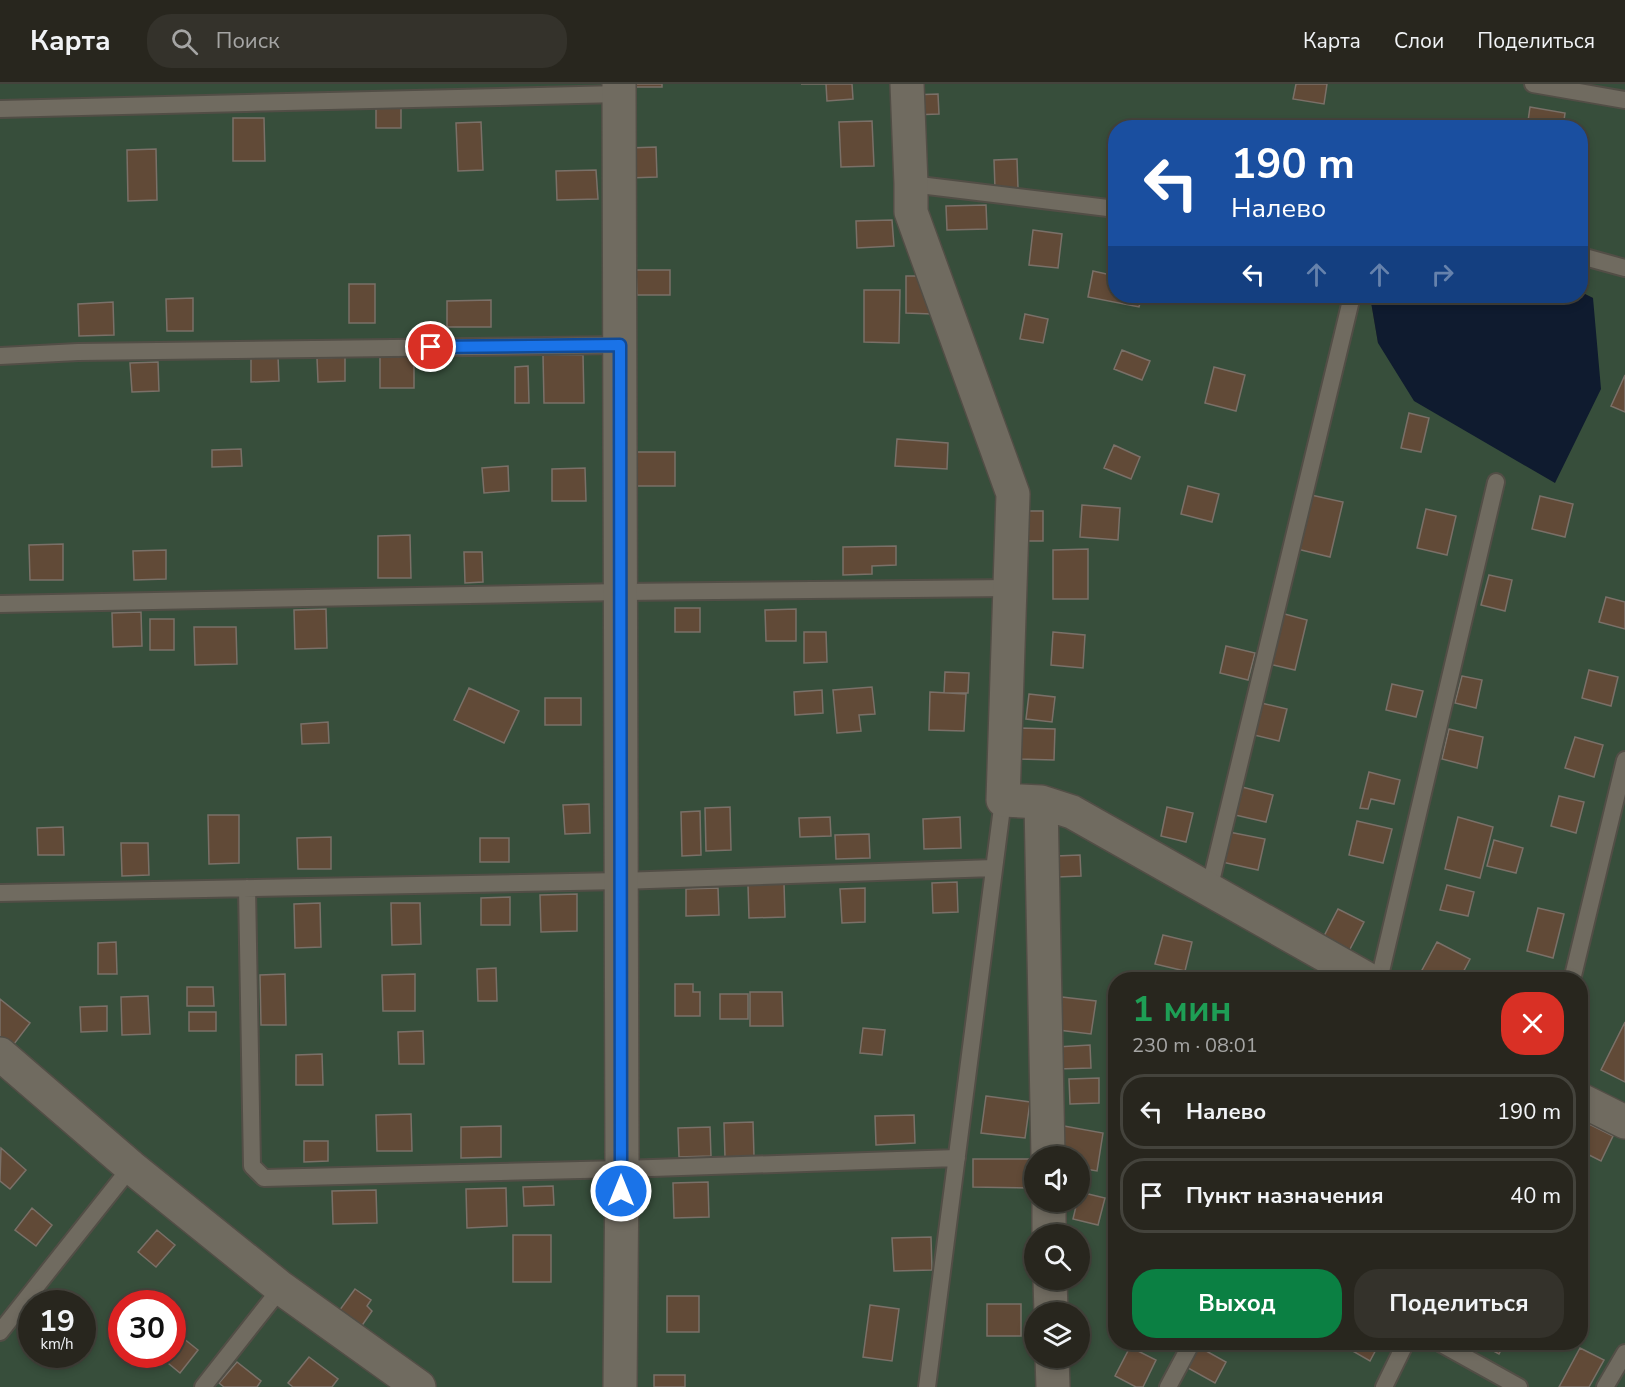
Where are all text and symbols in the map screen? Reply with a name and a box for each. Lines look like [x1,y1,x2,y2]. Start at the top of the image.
search box [147,14,567,68]
text: Карта [30,22,111,60]
icon: search [168,25,201,58]
text: Поиск [216,26,280,56]
text: Карта [1303,27,1361,55]
text: Слои [1394,27,1444,55]
text: Поделиться [1477,27,1595,55]
text: 190 m [1231,136,1355,193]
icon: left [1132,144,1210,222]
text: Налево [1231,190,1326,227]
icon: left [1237,258,1270,291]
icon: ahead [1300,258,1333,291]
icon: ahead [1363,258,1396,291]
icon: right [1426,258,1459,291]
pin [405,321,456,372]
icon: arrive [414,330,447,363]
text: 1 мин [1132,985,1232,1034]
button: close [1501,992,1564,1055]
text: 230 m · 08:01 [1132,1032,1258,1059]
icon: left [1135,1095,1168,1128]
text: Налево [1186,1097,1266,1127]
text: 190 m [1497,1097,1561,1127]
map controls [1024,1146,1090,1368]
button: sound [1024,1146,1090,1212]
position arrow [589,1159,653,1223]
icon: arrive [1135,1179,1168,1212]
text: Пункт назначения [1186,1181,1384,1211]
text: 40 m [1510,1181,1561,1211]
button: search [1024,1224,1090,1290]
button: Выход [1132,1269,1342,1338]
button: Поделиться [1354,1269,1564,1338]
speed limit sign: 30 [108,1290,186,1368]
text: 19 [39,1301,75,1342]
button: layers [1024,1302,1090,1368]
text: km/h [40,1334,74,1354]

